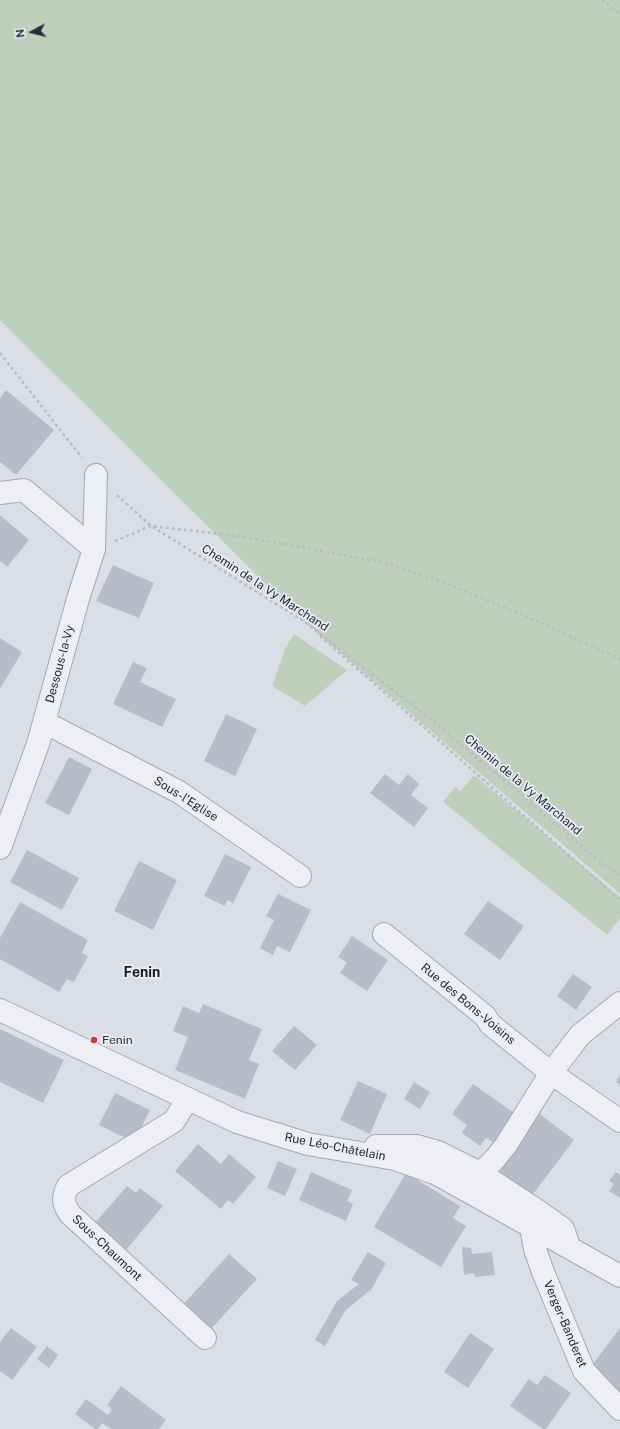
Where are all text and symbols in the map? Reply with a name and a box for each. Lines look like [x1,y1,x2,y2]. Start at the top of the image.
north arrow [12,12,52,52]
text: N [14,28,27,38]
street label: Chemin de la Vy Marchand [199,542,331,634]
street label: Dessous-la-Vy [43,623,77,705]
street label: Chemin de la Vy Marchand [461,732,585,838]
street label: Sous-l'Eglise [151,774,221,824]
street label: Rue des Bons-Voisins [418,960,518,1048]
district label: Fenin [124,965,160,981]
place label: Fenin [102,1033,133,1047]
marker: Fenin [89,1035,99,1045]
street label: Rue Léo-Châtelain [283,1130,387,1164]
street label: Sous-Chaumont [69,1212,145,1284]
street label: Verger-Banderet [540,1278,590,1370]

